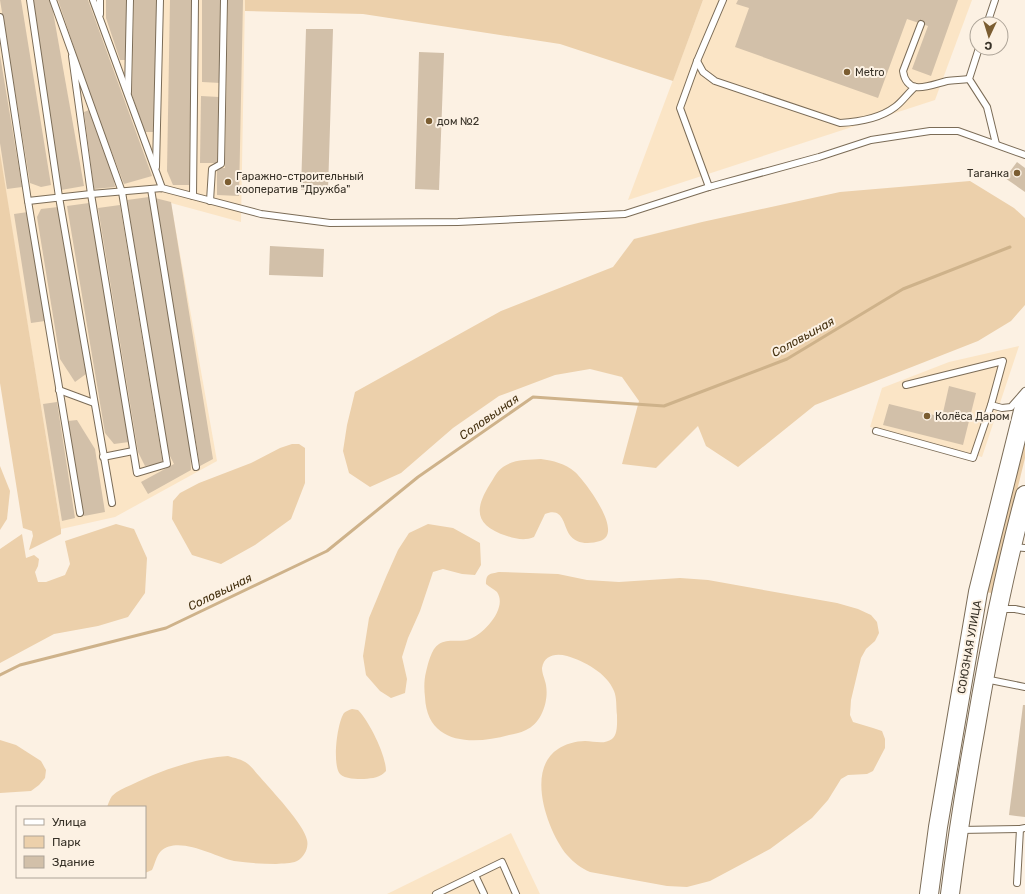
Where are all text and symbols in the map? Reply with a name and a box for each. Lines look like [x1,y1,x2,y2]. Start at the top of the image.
north arrow [969,16,1009,56]
text: С [984,39,993,52]
place label: Metro [855,66,885,79]
marker: Metro [842,67,852,77]
place label: дом №2 [437,115,479,128]
marker: дом №2 [424,116,434,126]
place label: Таганка [967,167,1009,180]
marker: Таганка [1012,168,1022,178]
place label: Гаражно-строительный кооператив "Дружба" [236,170,364,196]
marker: Гаражно-строительный кооператив "Дружба" [223,177,233,187]
water label: Соловьиная [769,314,837,360]
water label: Соловьиная [457,391,522,443]
place label: Колёса Даром [935,410,1010,423]
marker: Колёса Даром [922,411,932,421]
water label: Соловьиная [186,570,255,614]
street label: СОЮЗНАЯ УЛИЦА [955,599,984,695]
legend [16,806,146,878]
text: Улица [52,815,86,829]
text: Парк [52,835,81,849]
text: Здание [52,855,95,869]

